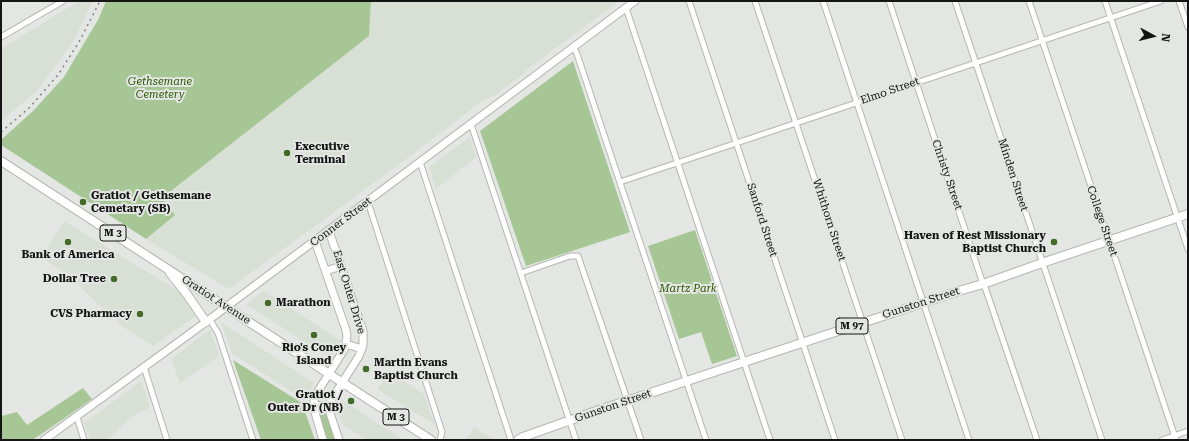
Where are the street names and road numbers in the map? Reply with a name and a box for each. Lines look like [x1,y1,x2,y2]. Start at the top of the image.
street label: Elmo Street [859,75,921,107]
street label: Minden Street [995,137,1031,213]
street label: Christy Street [929,138,965,212]
street label: Whithorn Street [809,177,849,263]
street label: Sanford Street [744,181,780,259]
street label: College Street [1084,184,1120,258]
street label: Conner Street [308,195,374,249]
road number: M 3 [100,225,126,241]
street label: East Outer Drive [330,249,368,335]
street label: Gratiot Avenue [179,273,253,327]
street label: Gunston Street [881,284,961,322]
road number: M 97 [836,318,868,334]
street label: Gunston Street [573,387,653,425]
road number: M 3 [383,409,409,425]

